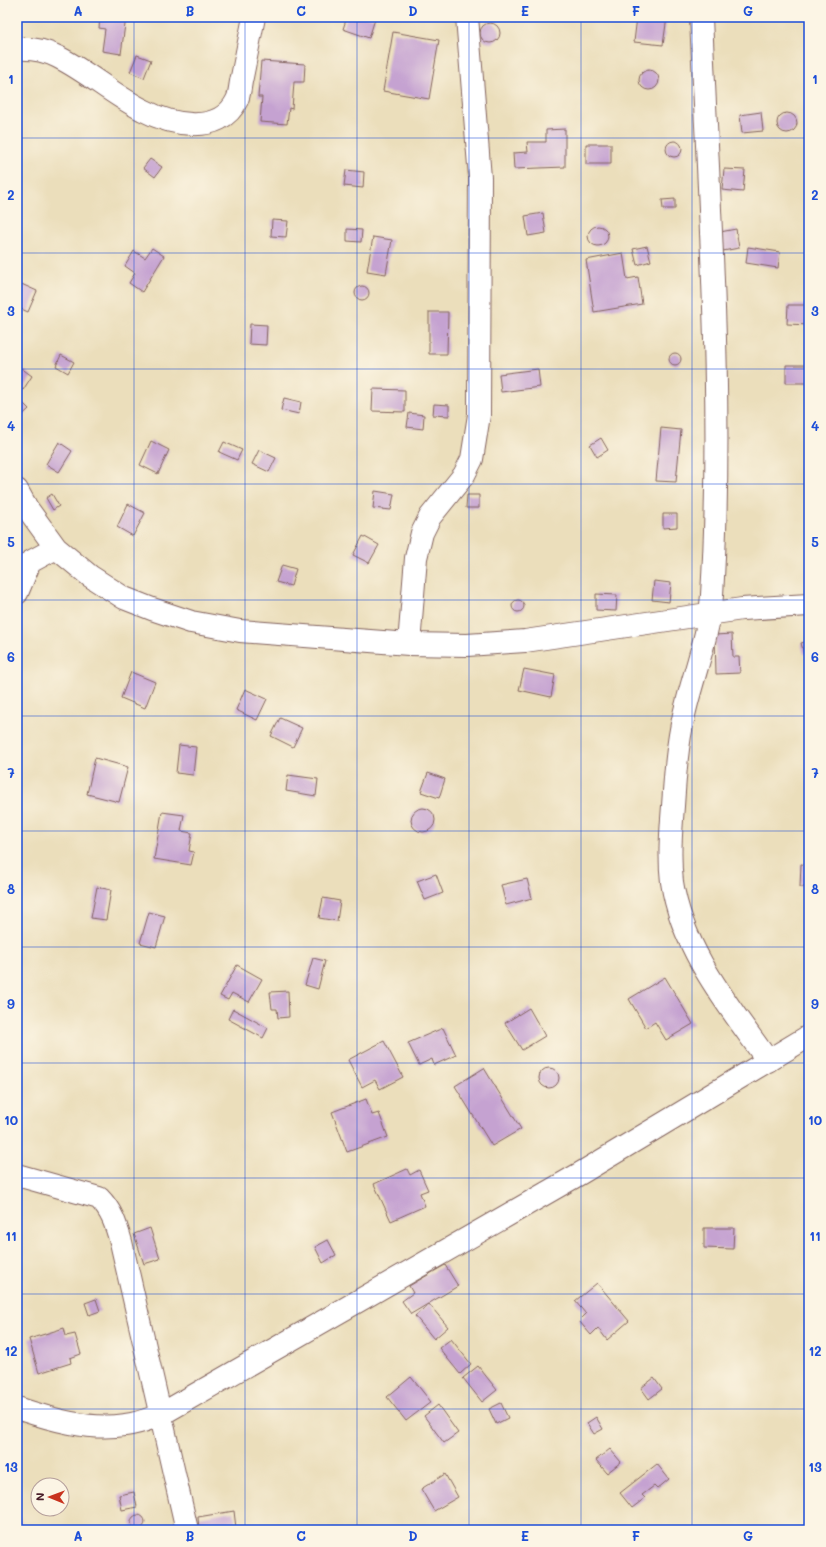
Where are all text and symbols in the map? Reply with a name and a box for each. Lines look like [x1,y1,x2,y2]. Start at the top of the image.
text: A [73,2,83,19]
text: B [186,2,195,19]
text: C [296,2,306,19]
text: D [408,2,418,19]
text: E [521,2,529,19]
text: F [632,2,640,19]
text: G [743,2,753,19]
text: 1 [8,70,14,87]
text: 1 [812,70,818,87]
text: 2 [7,186,15,203]
text: 2 [811,186,819,203]
text: 3 [7,302,15,319]
text: 3 [811,302,819,319]
text: 4 [7,417,15,434]
text: 4 [811,417,819,434]
text: 5 [7,533,15,550]
text: 5 [811,533,819,550]
text: 6 [7,648,15,665]
text: 6 [811,648,819,665]
text: 7 [7,764,15,781]
text: 7 [811,764,819,781]
text: 8 [7,880,15,897]
text: 8 [811,880,819,897]
text: 9 [7,995,15,1012]
text: 9 [811,995,819,1012]
text: 10 [4,1111,18,1128]
text: 10 [808,1111,822,1128]
text: 11 [5,1227,17,1244]
text: 11 [809,1227,821,1244]
text: 12 [4,1342,18,1359]
text: 12 [808,1342,822,1359]
text: 13 [4,1458,18,1475]
text: 13 [808,1458,822,1475]
north arrow [30,1477,70,1517]
text: N [32,1493,47,1501]
text: A [73,1527,83,1544]
text: B [186,1527,195,1544]
text: C [296,1527,306,1544]
text: D [408,1527,418,1544]
text: E [521,1527,529,1544]
text: F [632,1527,640,1544]
text: G [743,1527,753,1544]

